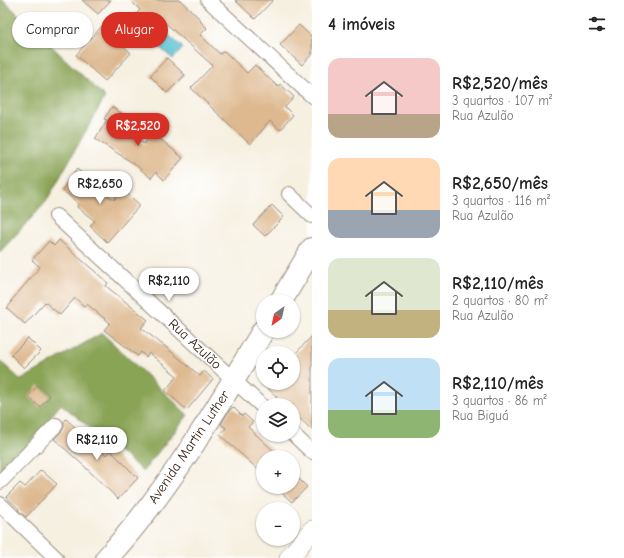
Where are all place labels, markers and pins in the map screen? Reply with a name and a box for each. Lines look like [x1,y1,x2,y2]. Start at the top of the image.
pin: R$2,520 [101,113,175,147]
pin: R$2,650 [63,171,137,205]
pin: R$2,110 [132,268,206,302]
pin: R$2,110 [60,427,134,461]

